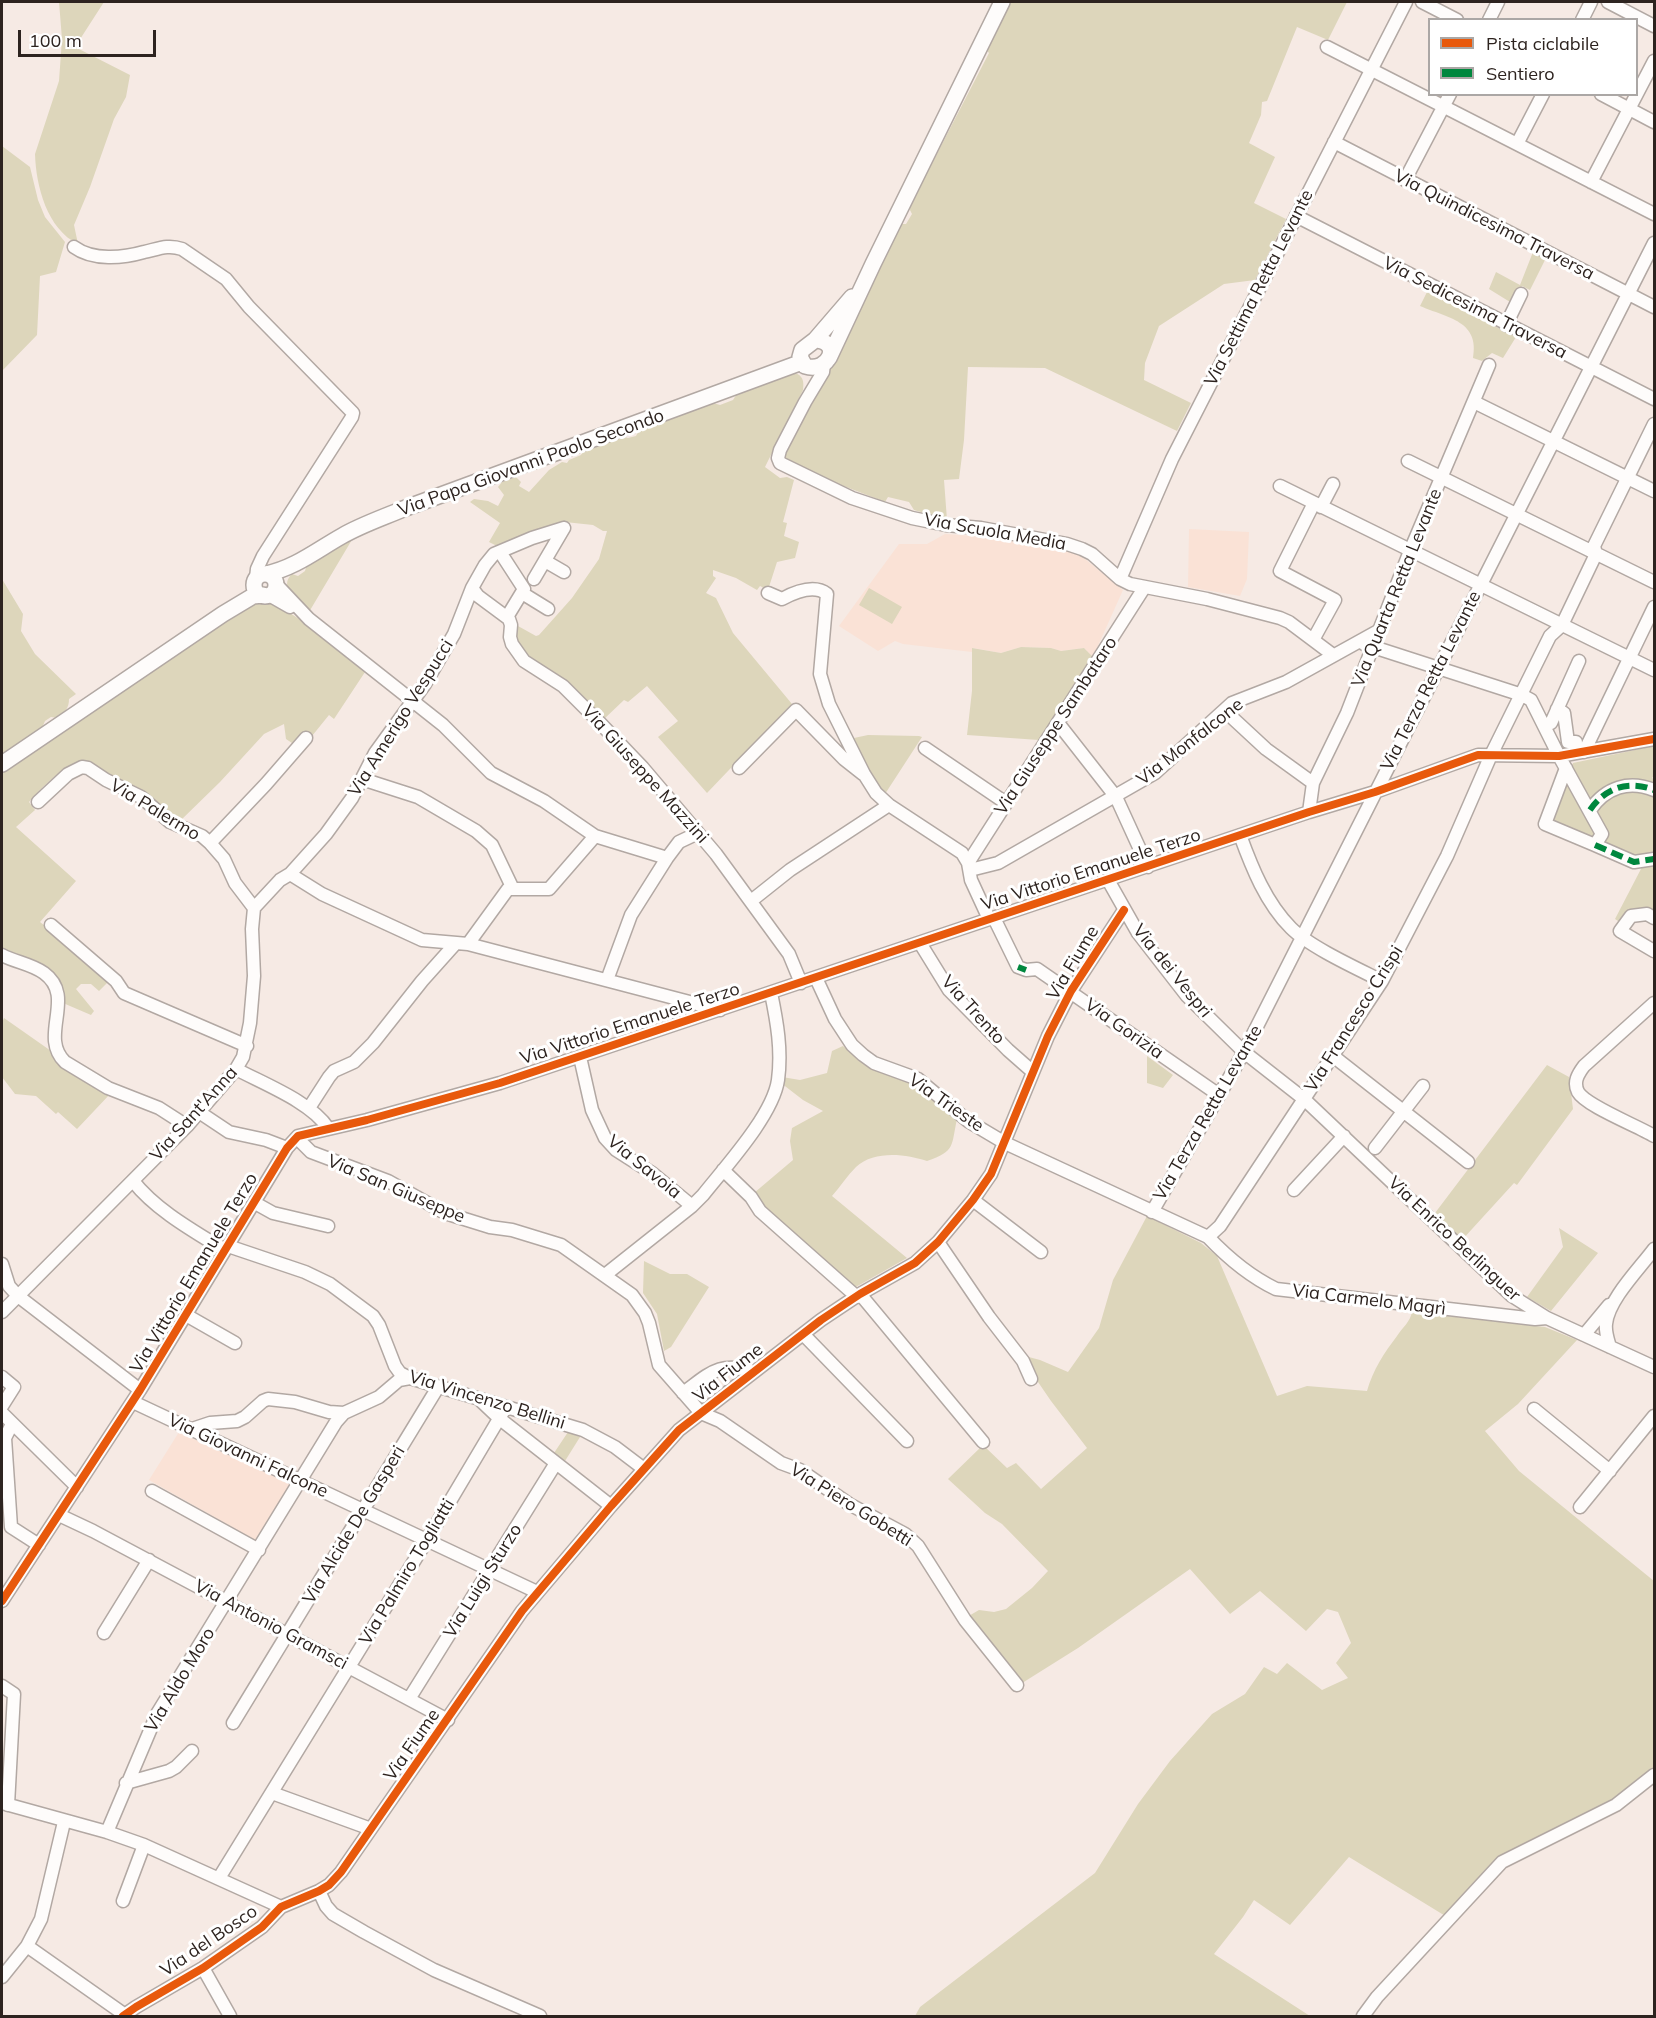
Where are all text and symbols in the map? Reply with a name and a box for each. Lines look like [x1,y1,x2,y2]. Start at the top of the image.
scale bar [21,18,159,56]
legend [1428,18,1638,96]
text: 100 m [29,29,82,52]
text: Pista ciclabile [1486,32,1599,55]
text: Sentiero [1486,62,1555,85]
street label: Via Quindicesima Traversa [1390,165,1598,285]
street label: Via Settima Retta Levante [1200,186,1318,390]
street label: Via Sedicesima Traversa [1379,252,1571,364]
street label: Via Papa Giovanni Paolo Secondo [395,405,667,521]
street label: Via Quarta Retta Levante [1347,486,1447,690]
street label: Via Scuola Media [922,509,1068,555]
street label: Via Terza Retta Levante [1376,587,1486,775]
street label: Via Giuseppe Sambataro [990,633,1122,819]
street label: Via Amerigo Vespucci [344,635,458,801]
street label: Via Monfalcone [1133,694,1247,790]
street label: Via Giuseppe Mazzini [577,700,713,848]
street label: Via Palermo [106,775,204,845]
street label: Via Vittorio Emanuele Terzo [979,824,1203,916]
street label: Via dei Vespri [1128,920,1216,1022]
street label: Via Fiume [1042,922,1104,1004]
street label: Via Francesco Crispi [1300,942,1408,1096]
street label: Via Trento [937,971,1009,1049]
street label: Via Vittorio Emanuele Terzo [518,978,742,1070]
street label: Via Gorizia [1081,994,1167,1064]
street label: Via Terza Retta Levante [1149,1021,1267,1205]
street label: Via Sant'Anna [146,1062,242,1166]
street label: Via Trieste [904,1069,988,1137]
street label: Via Savoia [603,1131,685,1203]
street label: Via San Giuseppe [324,1150,468,1228]
street label: Via Vittorio Emanuele Terzo [126,1169,262,1377]
street label: Via Enrico Berlinguer [1383,1172,1525,1306]
street label: Via Carmelo Magrì [1291,1280,1447,1320]
street label: Via Fiume [689,1339,767,1407]
street label: Via Vincenzo Bellini [406,1366,568,1434]
street label: Via Giovanni Falcone [164,1409,332,1503]
street label: Via Alcide De Gasperi [298,1442,410,1608]
street label: Via Piero Gobetti [786,1459,916,1551]
street label: Via Palmiro Togliatti [355,1495,459,1649]
street label: Via Luigi Sturzo [439,1520,527,1642]
street label: Via Antonio Gramsci [191,1575,351,1675]
street label: Via Aldo Moro [140,1624,220,1736]
street label: Via Fiume [379,1705,445,1785]
street label: Via del Bosco [156,1901,262,1981]

